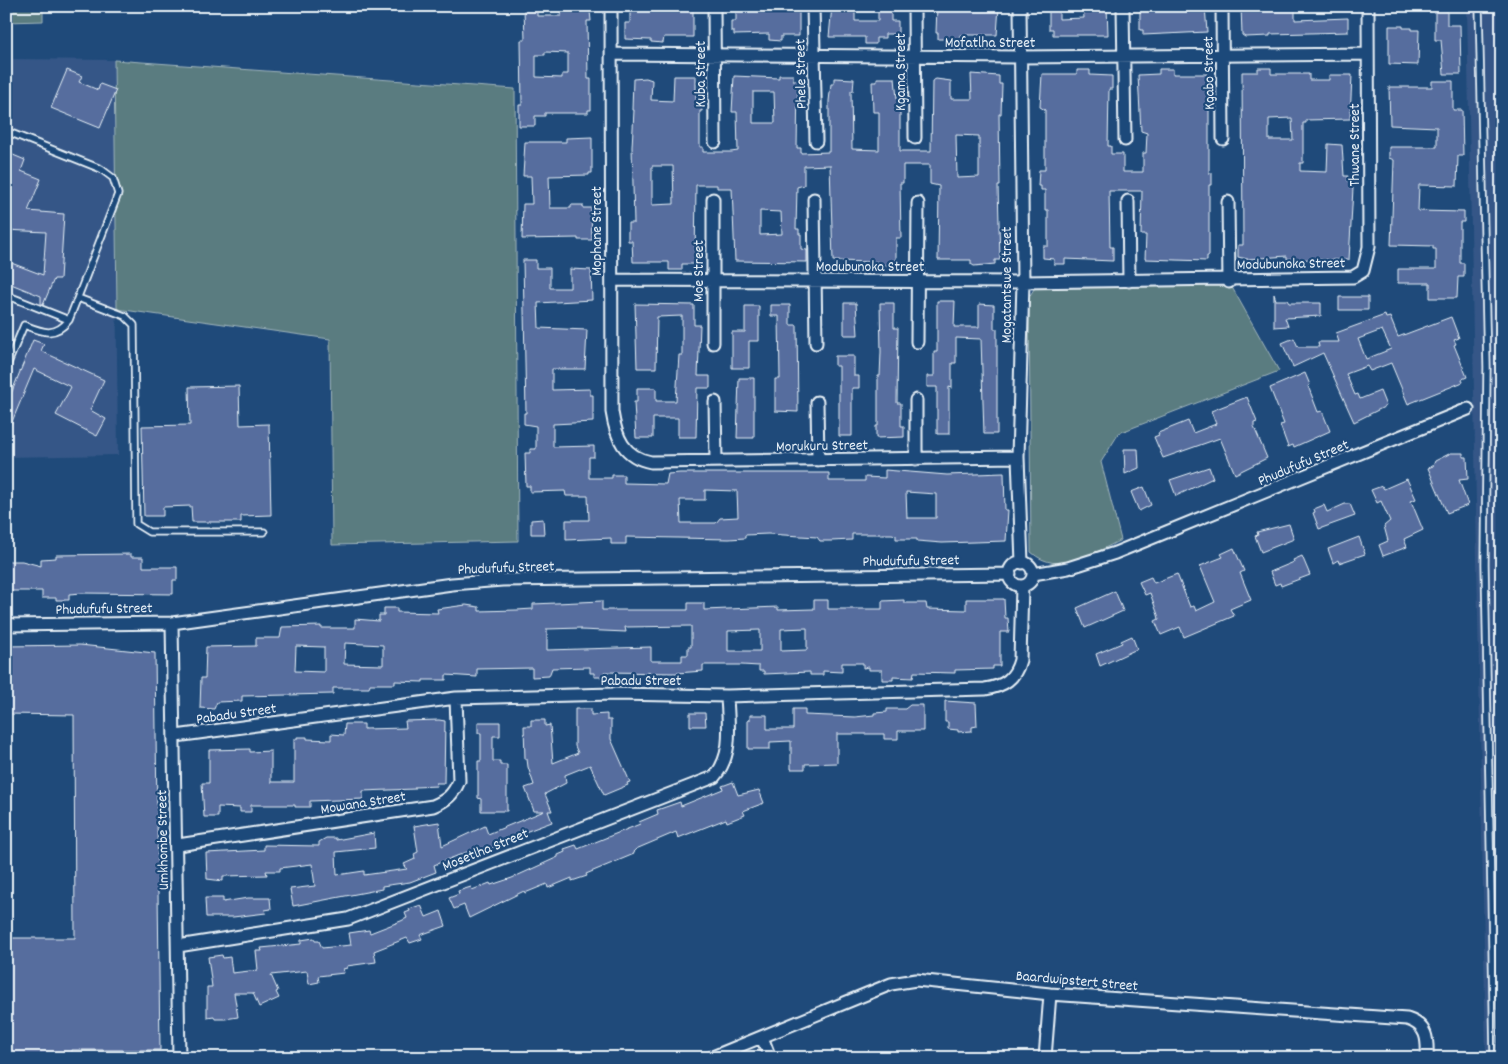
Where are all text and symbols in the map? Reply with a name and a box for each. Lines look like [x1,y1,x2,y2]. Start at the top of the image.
street label: Kgama Street [891,33,913,111]
street label: Mofatlha Street [945,33,1036,55]
street label: Kgabo Street [1198,36,1222,110]
street label: Phele Street [790,38,814,109]
street label: Kuba Street [691,40,713,107]
street label: Thwane Street [1345,103,1367,186]
street label: Mophane Street [587,186,609,276]
street label: Mogatantswe Street [997,226,1019,343]
street label: Moe Street [689,240,711,302]
street label: Modubunoka Street [1237,253,1346,277]
street label: Modubunoka Street [816,257,925,279]
street label: Morukuru Street [776,435,869,459]
street label: Phudufufu Street [1255,435,1353,493]
street label: Phudufufu Street [862,550,960,574]
street label: Phudufufu Street [457,556,555,582]
street label: Phudufufu Street [55,598,153,622]
street label: Pabadu Street [601,671,682,693]
street label: Pabadu Street [195,698,278,731]
street label: Mowana Street [319,786,408,822]
street label: Umkhombe Street [152,789,176,890]
street label: Mosetlha Street [439,823,533,878]
street label: Baardwipstert Street [1015,966,1139,998]

